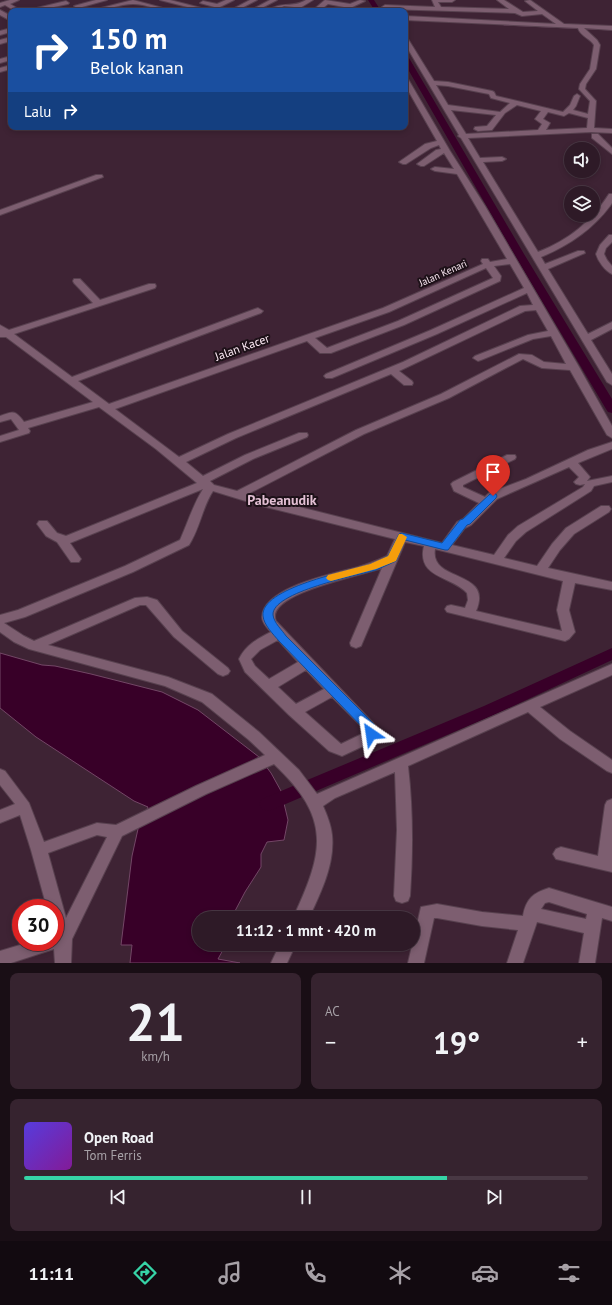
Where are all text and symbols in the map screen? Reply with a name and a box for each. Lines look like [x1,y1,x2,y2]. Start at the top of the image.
text: 150 m [90,20,167,57]
icon: right [24,24,76,76]
text: Belok kanan [90,56,184,79]
icon: right [59,100,81,122]
text: Lalu [24,102,51,121]
map controls [564,142,600,222]
button: sound [564,142,600,178]
button: layers [564,186,600,222]
street label: Jalan Kenari [416,257,469,290]
street label: Jalan Kacer [212,330,271,364]
pin [476,455,510,496]
icon: arrive [482,461,504,483]
district label: Pabeanudik [247,491,317,509]
position arrow [350,713,392,755]
speed limit sign: 30 [12,899,64,951]
text: 11:12 · 1 mnt · 420 m [236,921,376,940]
text: 21 [126,988,185,1055]
text: AC [325,1003,340,1020]
text: 19° [433,1023,480,1062]
text: − [325,1028,336,1056]
text: + [577,1028,588,1056]
text: km/h [141,1048,170,1065]
text: Open Road [84,1128,154,1147]
text: Tom Ferris [84,1147,142,1164]
icon: previous [107,1186,129,1208]
icon: pause [295,1186,317,1208]
icon: next [483,1186,505,1208]
icon: directions [131,1259,159,1287]
icon: music [216,1259,244,1287]
icon: phone [301,1259,329,1287]
icon: climate [386,1259,414,1287]
icon: car [471,1259,499,1287]
icon: filters [555,1259,583,1287]
text: 11:11 [28,1262,74,1285]

